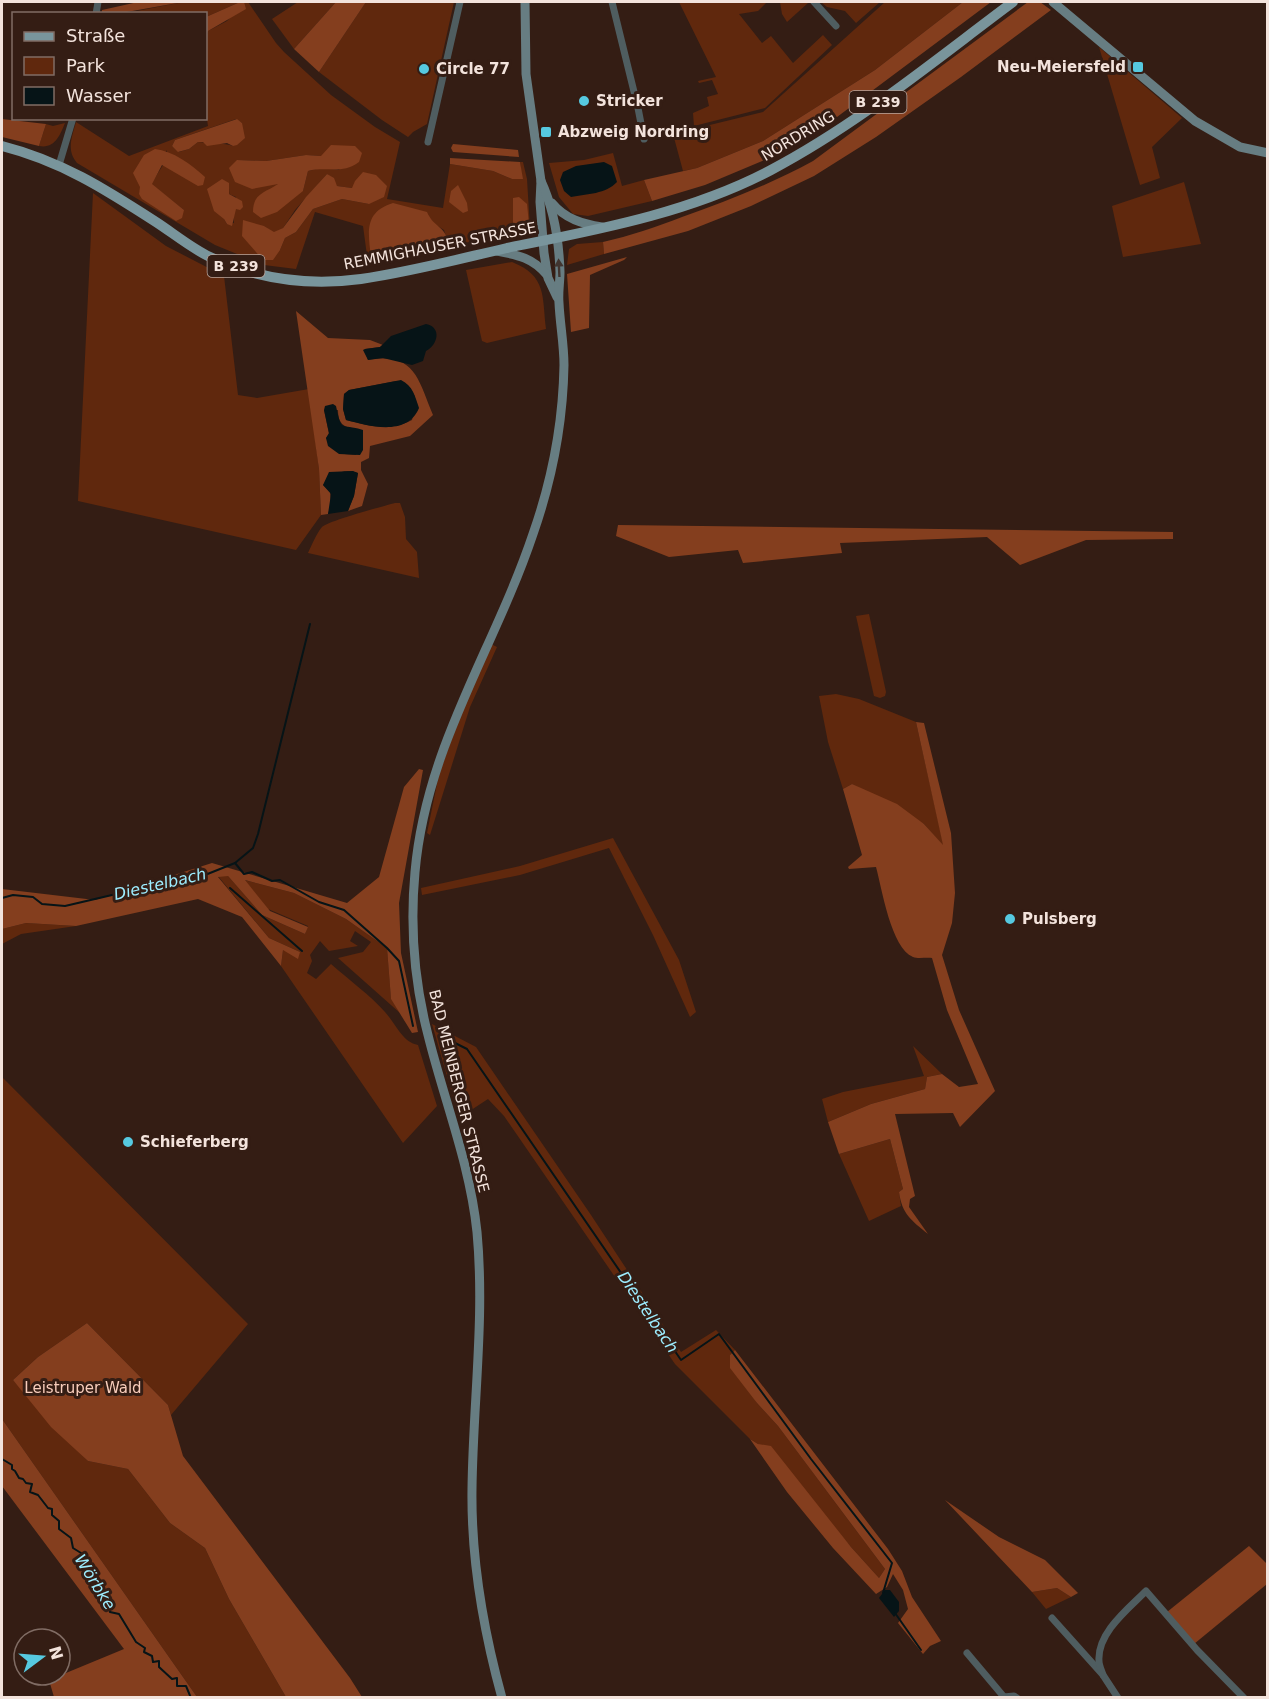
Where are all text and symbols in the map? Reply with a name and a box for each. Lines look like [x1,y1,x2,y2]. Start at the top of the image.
legend [12,12,207,120]
text: Straße [66,25,125,46]
text: Park [66,55,105,76]
place label: Neu-Meiersfeld [997,58,1126,76]
place label: Circle 77 [436,60,510,78]
marker: Neu-Meiersfeld [1131,60,1145,74]
marker: Circle 77 [417,62,431,76]
text: Wasser [66,85,132,106]
road number: B 239 [850,91,906,113]
place label: Stricker [596,92,663,110]
marker: Stricker [577,94,591,108]
street label: NORDRING [758,107,838,165]
place label: Abzweig Nordring [558,123,709,141]
marker: Abzweig Nordring [539,125,553,139]
street label: REMMIGHAUSER STRASSE [342,218,538,274]
road number: B 239 [208,255,264,277]
one-way arrow [555,259,564,278]
water label: Diestelbach [112,864,208,904]
place label: Pulsberg [1022,910,1097,928]
marker: Pulsberg [1003,912,1017,926]
street label: BAD MEINBERGER STRASSE [425,988,493,1194]
place label: Schieferberg [140,1133,249,1151]
marker: Schieferberg [121,1135,135,1149]
water label: Diestelbach [614,1268,682,1356]
park label: Leistruper Wald [24,1379,142,1397]
water label: Wörbke [71,1551,119,1613]
north arrow [12,1627,72,1687]
text: N [45,1644,67,1662]

